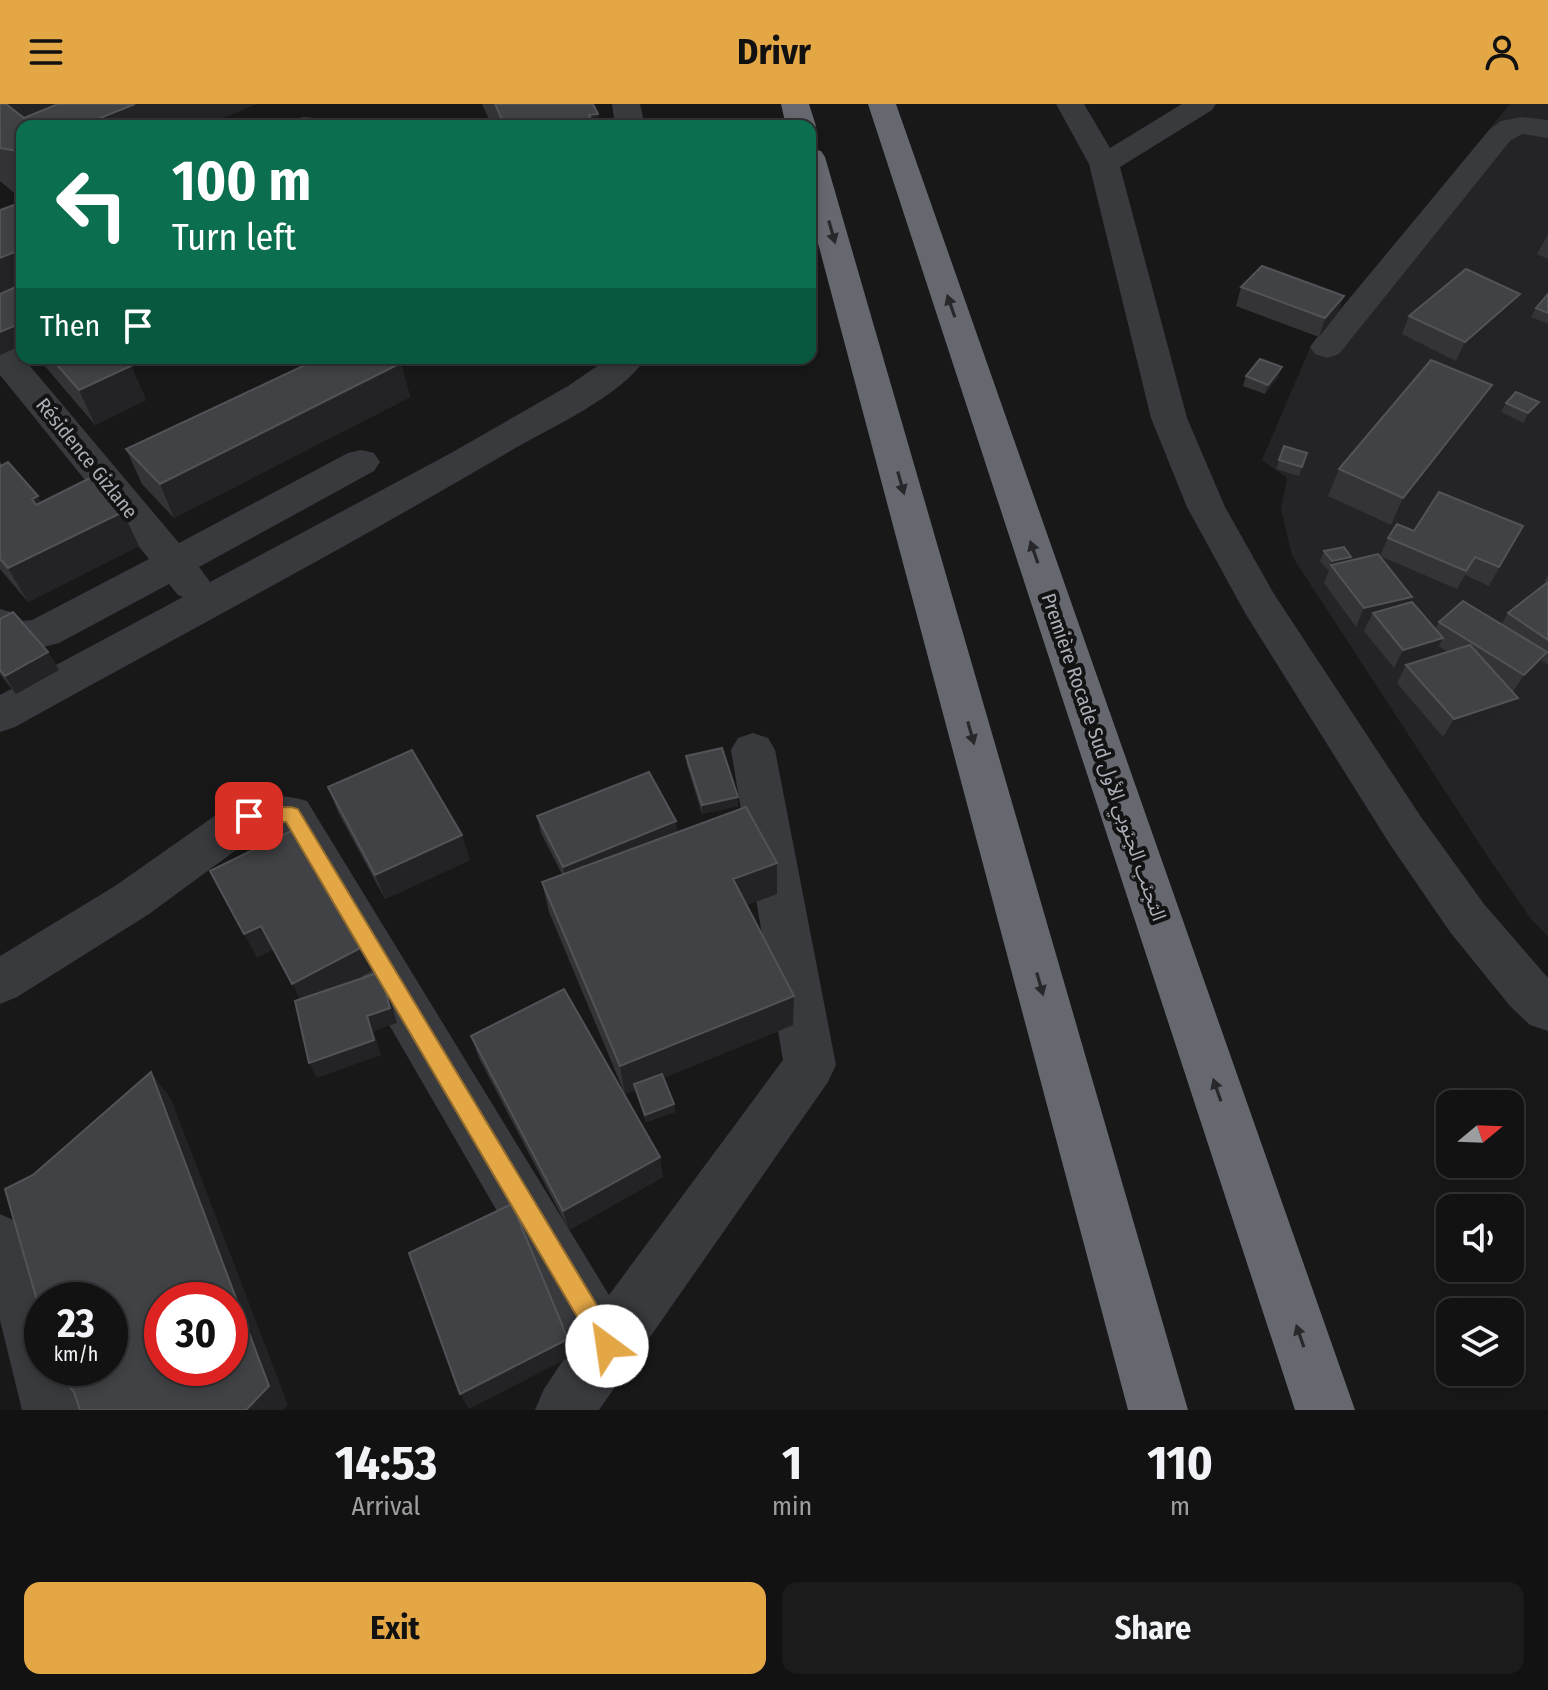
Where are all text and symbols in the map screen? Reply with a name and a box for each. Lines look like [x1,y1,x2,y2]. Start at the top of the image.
icon: menu [24,30,68,74]
text: Drivr [737,30,811,74]
icon: person [1480,30,1524,74]
text: 100 m [172,148,311,215]
icon: left [40,152,144,256]
text: Turn left [172,216,296,260]
one-way arrow [826,220,838,245]
one-way arrow [944,294,956,318]
icon: arrive [116,304,160,348]
text: Then [40,308,100,344]
street label: Résidence Gizlane [31,393,143,523]
one-way arrow [896,470,908,495]
one-way arrow [1027,540,1039,564]
street label: Première Rocade Sud التجنب الجنوبي الأول [1033,590,1171,925]
one-way arrow [965,722,978,746]
pin [215,782,283,850]
icon: arrive [227,794,271,838]
one-way arrow [1035,971,1047,996]
one-way arrow [1210,1078,1222,1102]
north arrow [1436,1090,1524,1178]
map controls [1436,1090,1524,1386]
button: sound [1436,1194,1524,1282]
speed limit sign: 30 [144,1282,248,1386]
button: layers [1436,1298,1524,1386]
text: 23 [57,1300,95,1348]
position arrow [565,1304,649,1388]
one-way arrow [1294,1324,1306,1348]
text: km/h [54,1342,98,1366]
text: 14:53 [335,1434,437,1492]
text: 1 [782,1434,802,1492]
text: 110 [1147,1434,1213,1492]
text: Arrival [352,1491,420,1522]
text: min [772,1491,812,1522]
text: m [1170,1491,1190,1522]
button: Exit [24,1582,766,1674]
button: Share [782,1582,1524,1674]

